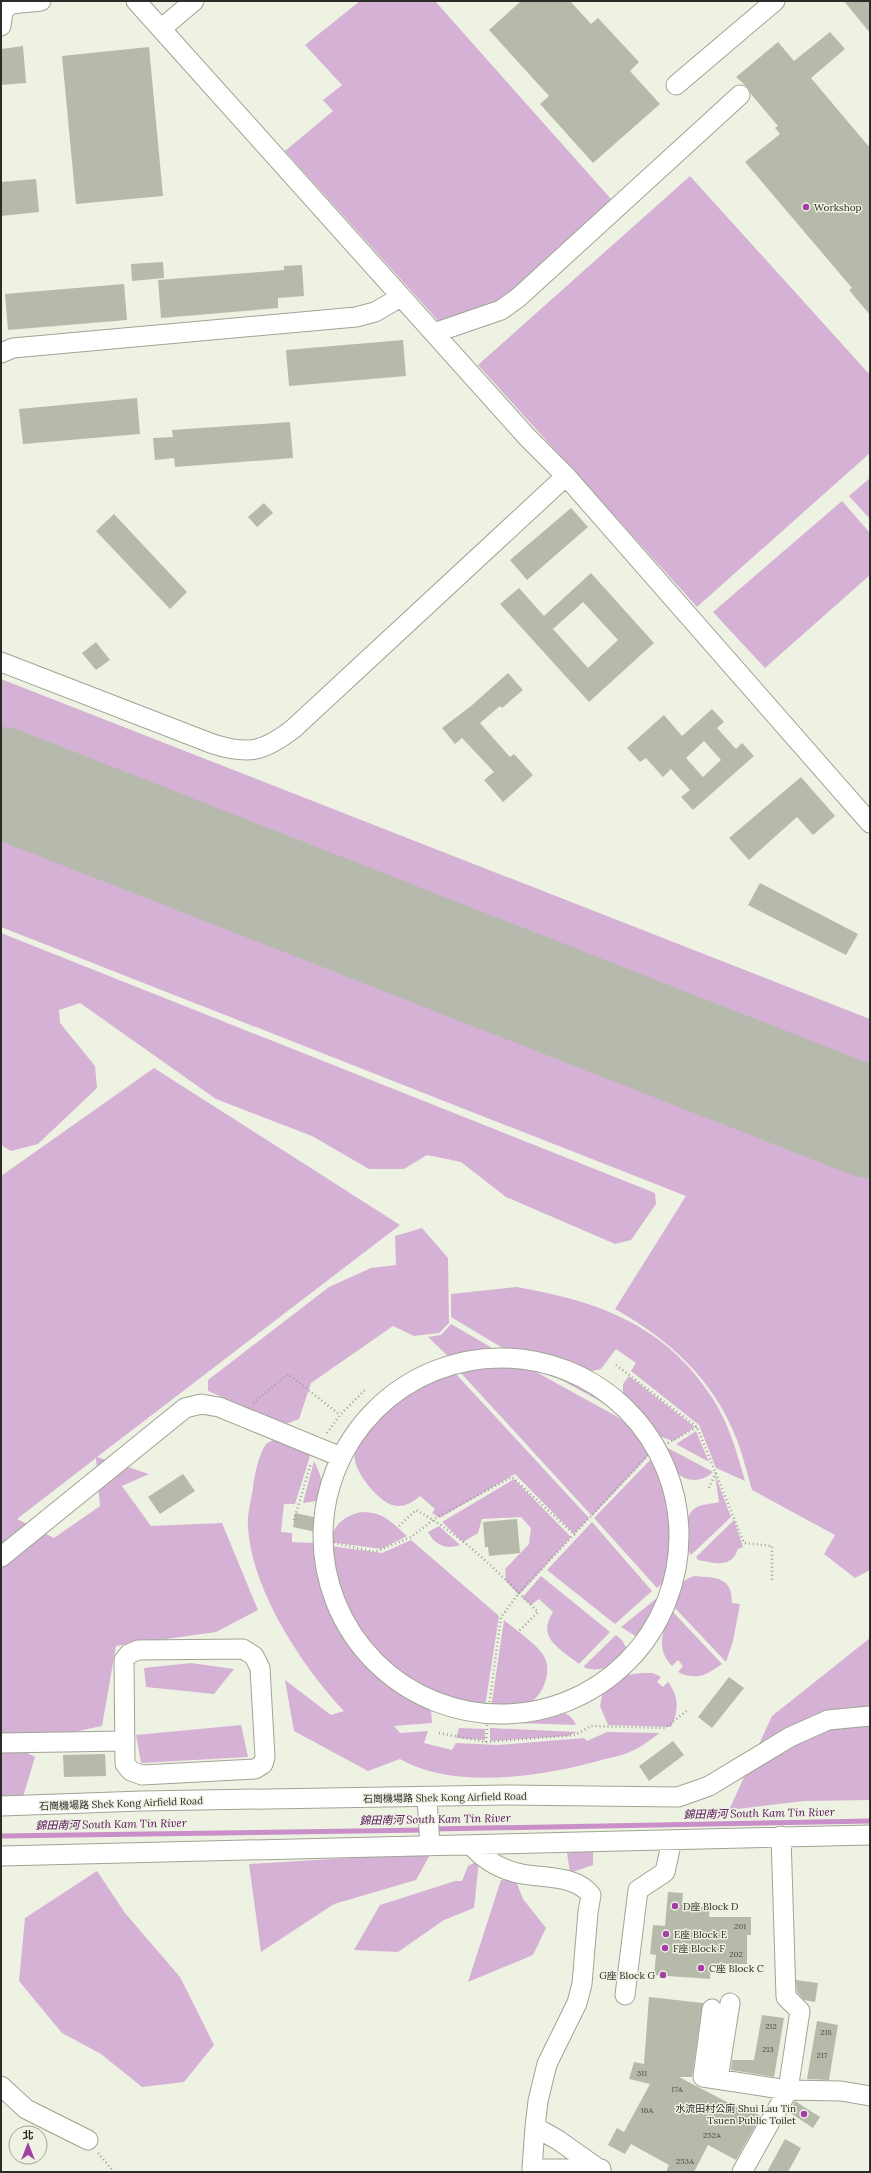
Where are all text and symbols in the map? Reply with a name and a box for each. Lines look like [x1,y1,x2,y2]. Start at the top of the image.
place label: Workshop [814,201,862,214]
marker: Workshop [801,202,811,212]
street label: 石崗機場路 Shek Kong Airfield Road [363,1790,527,1805]
street label: 石崗機場路 Shek Kong Airfield Road [39,1794,203,1813]
water label: 錦田南河 South Kam Tin River [683,1805,836,1821]
water label: 錦田南河 South Kam Tin River [359,1811,512,1827]
water label: 錦田南河 South Kam Tin River [35,1816,188,1832]
place label: D座 Block D [683,1900,739,1913]
marker: D座 Block D [670,1901,680,1911]
house number: 201 [734,1921,746,1931]
place label: E座 Block E [674,1928,727,1941]
marker: E座 Block E [661,1929,671,1939]
place label: F座 Block F [673,1942,725,1955]
marker: F座 Block F [660,1943,670,1953]
house number: 202 [729,1949,743,1959]
place label: C座 Block C [709,1962,764,1975]
marker: C座 Block C [696,1963,706,1973]
place label: G座 Block G [599,1969,655,1982]
marker: G座 Block G [658,1970,668,1980]
house number: 212 [765,2021,777,2031]
house number: 218 [820,2027,832,2037]
house number: 213 [762,2044,774,2054]
house number: 217 [817,2050,828,2060]
house number: 311 [637,2068,647,2078]
house number: 17A [671,2084,684,2094]
place label: 水流田村公廁 Shui Lau Tin Tsuen Public Toilet [675,2102,796,2127]
house number: 16A [641,2105,654,2115]
marker: 水流田村公廁 Shui Lau Tin Tsuen Public Toilet [799,2109,809,2119]
north arrow [8,2125,48,2165]
text: 北 [23,2128,34,2142]
house number: 252A [703,2130,722,2140]
house number: 253A [676,2156,695,2166]

